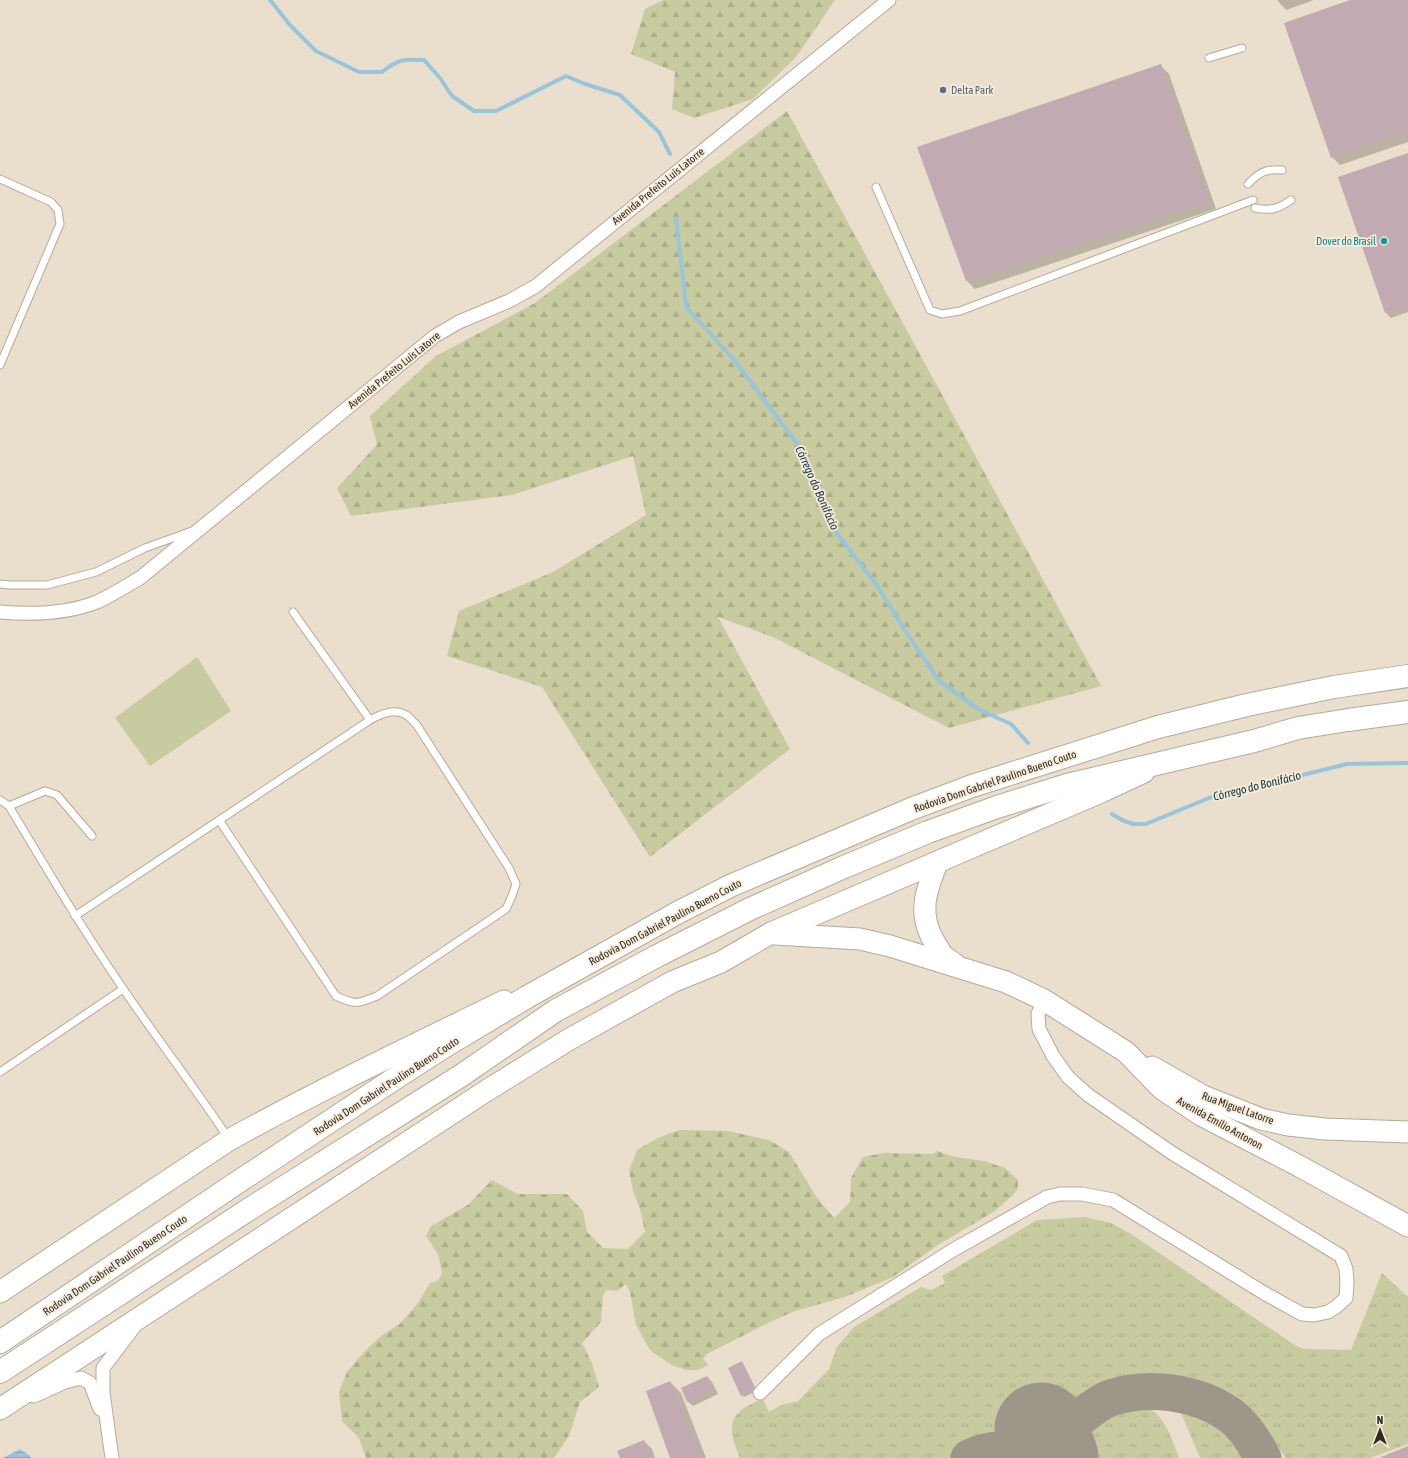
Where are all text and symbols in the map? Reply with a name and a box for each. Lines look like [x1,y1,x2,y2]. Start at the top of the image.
place label: Delta Park [951,84,993,96]
marker: Delta Park [938,85,948,95]
street label: Avenida Prefeito Luís Latorre [610,145,706,227]
place label: Dover do Brasil [1316,235,1376,247]
marker: Dover do Brasil [1379,236,1389,246]
street label: Avenida Prefeito Luís Latorre [346,329,442,411]
water label: Córrego do Bonifácio [792,444,842,532]
street label: Rodovia Dom Gabriel Paulino Bueno Couto [912,747,1078,815]
water label: Córrego do Bonifácio [1212,768,1303,804]
street label: Rodovia Dom Gabriel Paulino Bueno Couto [587,877,743,967]
street label: Rodovia Dom Gabriel Paulino Bueno Couto [311,1034,461,1138]
street label: Rua Miguel Latorre [1200,1089,1276,1127]
street label: Avenida Emílio Antonon [1175,1094,1265,1152]
street label: Rodovia Dom Gabriel Paulino Bueno Couto [41,1212,189,1318]
north arrow [1360,1410,1400,1450]
text: N [1377,1414,1383,1426]

